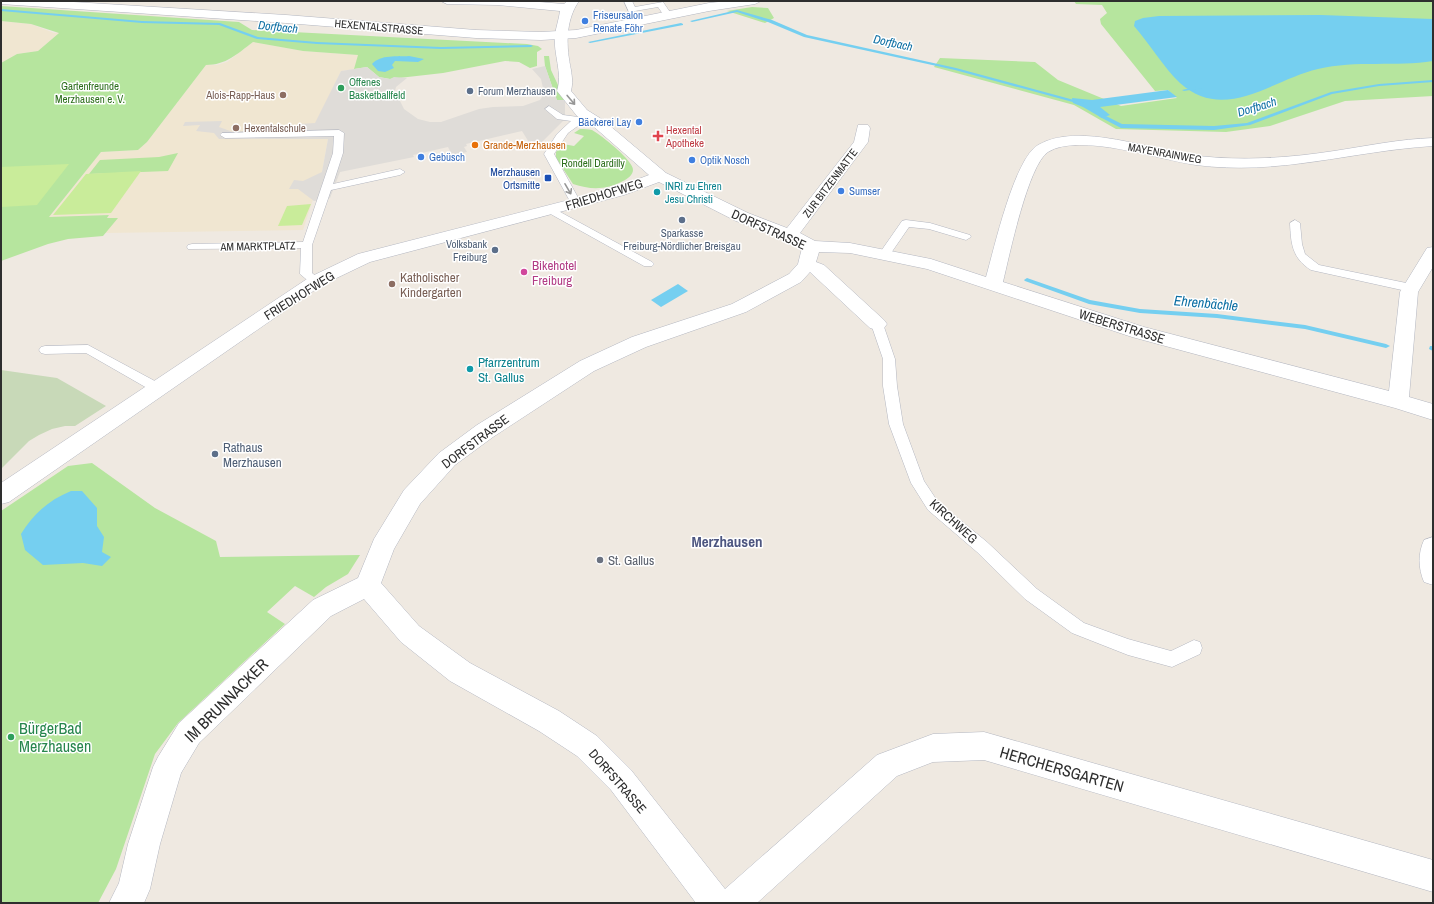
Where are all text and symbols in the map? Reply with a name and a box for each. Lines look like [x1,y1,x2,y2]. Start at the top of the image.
place label: Friseursalon Renate Föhr [593,8,643,35]
street label: HEXENTALSTRASSE [334,16,424,38]
marker: Friseursalon Renate Föhr [580,16,590,26]
water label: Dorfbach [257,17,299,37]
water label: Dorfbach [872,31,914,55]
place label: Offenes Basketballfeld [349,75,405,102]
park label: Gartenfreunde Merzhausen e. V. [55,79,125,106]
marker: Offenes Basketballfeld [336,83,346,93]
place label: Forum Merzhausen [478,84,556,98]
marker: Forum Merzhausen [465,86,475,96]
place label: Alois-Rapp-Haus [205,88,275,102]
marker: Alois-Rapp-Haus [278,90,288,100]
water label: Dorfbach [1236,94,1278,120]
one-way arrow [567,95,576,106]
place label: Bäckerei Lay [578,115,631,129]
marker: Bäckerei Lay [634,117,644,127]
place label: Hexentalschule [244,121,306,135]
marker: Hexentalschule [231,123,241,133]
place label: Hexental Apotheke [665,123,704,150]
marker: Hexental Apotheke [653,131,663,141]
place label: Grande-Merzhausen [483,138,566,152]
marker: Grande-Merzhausen [470,140,480,150]
street label: MAYENRAINWEG [1127,140,1203,166]
street label: ZUR BITZENMATTE [799,146,861,220]
place label: Gebüsch [429,150,465,164]
marker: Gebüsch [416,152,426,162]
place label: Optik Nosch [700,153,750,167]
marker: Optik Nosch [687,155,697,165]
park label: Rondell Dardilly [561,156,625,170]
place label: Merzhausen Ortsmitte [490,165,540,192]
marker: Merzhausen Ortsmitte [543,173,553,183]
street label: FRIEDHOFWEG [563,175,645,214]
place label: INRI zu Ehren Jesu Christi [665,179,722,206]
one-way arrow [564,182,572,194]
place label: Sumser [849,184,880,198]
marker: Sumser [836,186,846,196]
marker: INRI zu Ehren Jesu Christi [652,187,662,197]
street label: DORFSTRASSE [729,205,809,253]
marker: Sparkasse Freiburg-Nördlicher Breisgau [677,215,687,225]
place label: Sparkasse Freiburg-Nördlicher Breisgau [623,226,741,253]
place label: Volksbank Freiburg [446,237,487,264]
street label: AM MARKTPLATZ [219,238,296,254]
marker: Volksbank Freiburg [490,245,500,255]
place label: Bikehotel Freiburg [532,257,576,289]
street label: FRIEDHOFWEG [261,267,338,324]
marker: Bikehotel Freiburg [519,267,529,277]
place label: Katholischer Kindergarten [400,269,462,301]
marker: Katholischer Kindergarten [387,279,397,289]
water label: Ehrenbächle [1173,291,1239,315]
street label: WEBERSTRASSE [1077,305,1167,348]
place label: Pfarrzentrum St. Gallus [478,354,540,386]
marker: Pfarrzentrum St. Gallus [465,364,475,374]
street label: DORFSTRASSE [438,411,512,472]
place label: Rathaus Merzhausen [223,439,282,471]
marker: Rathaus Merzhausen [210,449,220,459]
street label: KIRCHWEG [926,495,981,547]
district label: Merzhausen [691,531,763,552]
place label: St. Gallus [608,552,654,569]
marker: St. Gallus [595,555,605,565]
street label: IM BRUNNACKER [179,653,273,747]
place label: BürgerBad Merzhausen [19,717,91,757]
marker: BürgerBad Merzhausen [6,732,16,742]
street label: HERCHERSGARTEN [997,741,1127,797]
street label: DORFSTRASSE [585,746,650,817]

